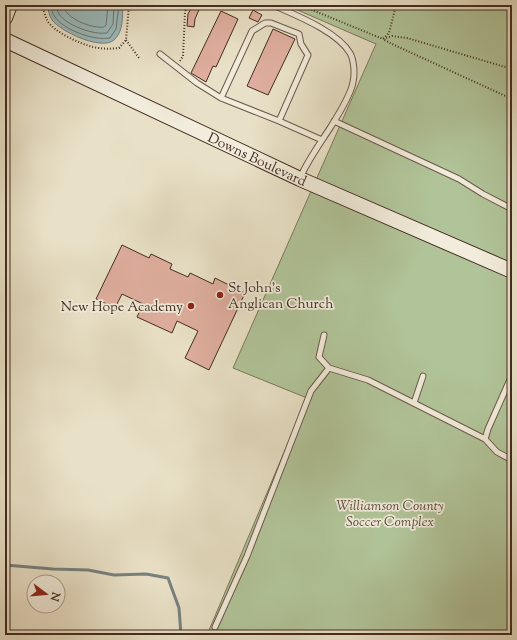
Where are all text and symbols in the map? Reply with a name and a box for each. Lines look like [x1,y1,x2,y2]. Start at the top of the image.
street label: Downs Boulevard [204,129,309,193]
place label: St John's Anglican Church [228,279,333,315]
marker: St John's Anglican Church [215,290,225,300]
place label: New Hope Academy [61,298,183,318]
marker: New Hope Academy [186,301,196,311]
park label: Williamson County Soccer Complex [336,497,444,533]
north arrow [26,574,66,614]
text: N [46,589,64,603]

